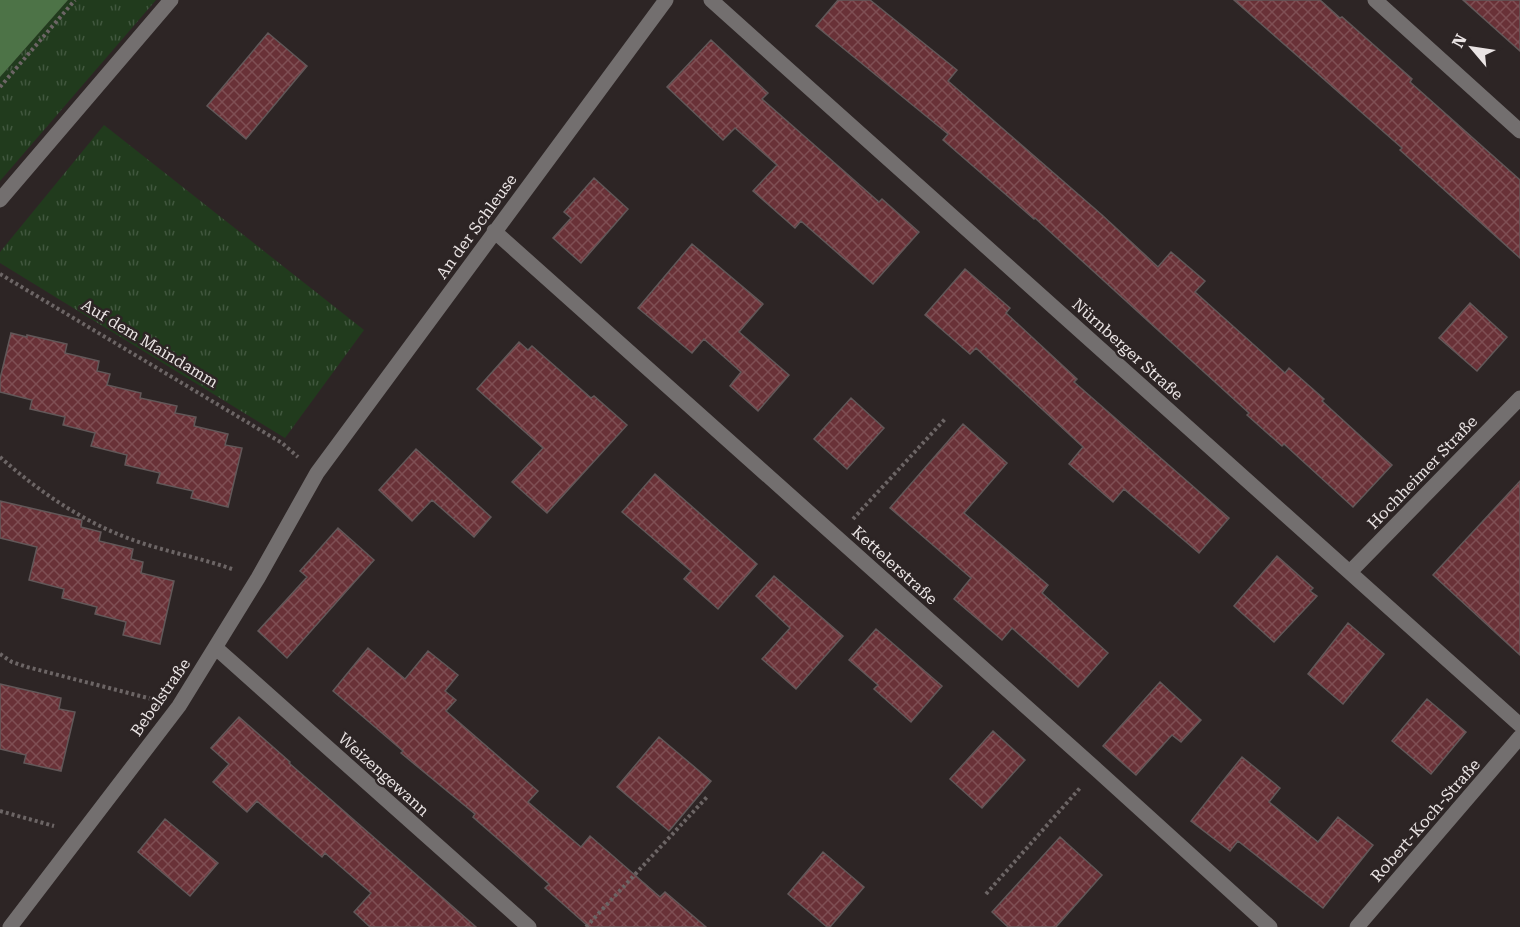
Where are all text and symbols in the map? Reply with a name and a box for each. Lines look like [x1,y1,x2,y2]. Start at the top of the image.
north arrow [1442,18,1502,78]
text: N [1448,31,1471,51]
street label: An der Schleuse [432,170,521,282]
street label: Auf dem Maindamm [78,295,222,392]
street label: Nürnberger Straße [1068,295,1187,404]
street label: Hochheimer Straße [1363,412,1481,533]
street label: Kettelerstraße [848,522,941,609]
street label: Bebelstraße [127,655,194,740]
street label: Weizengewann [334,729,433,820]
street label: Robert-Koch-Straße [1367,755,1484,886]

